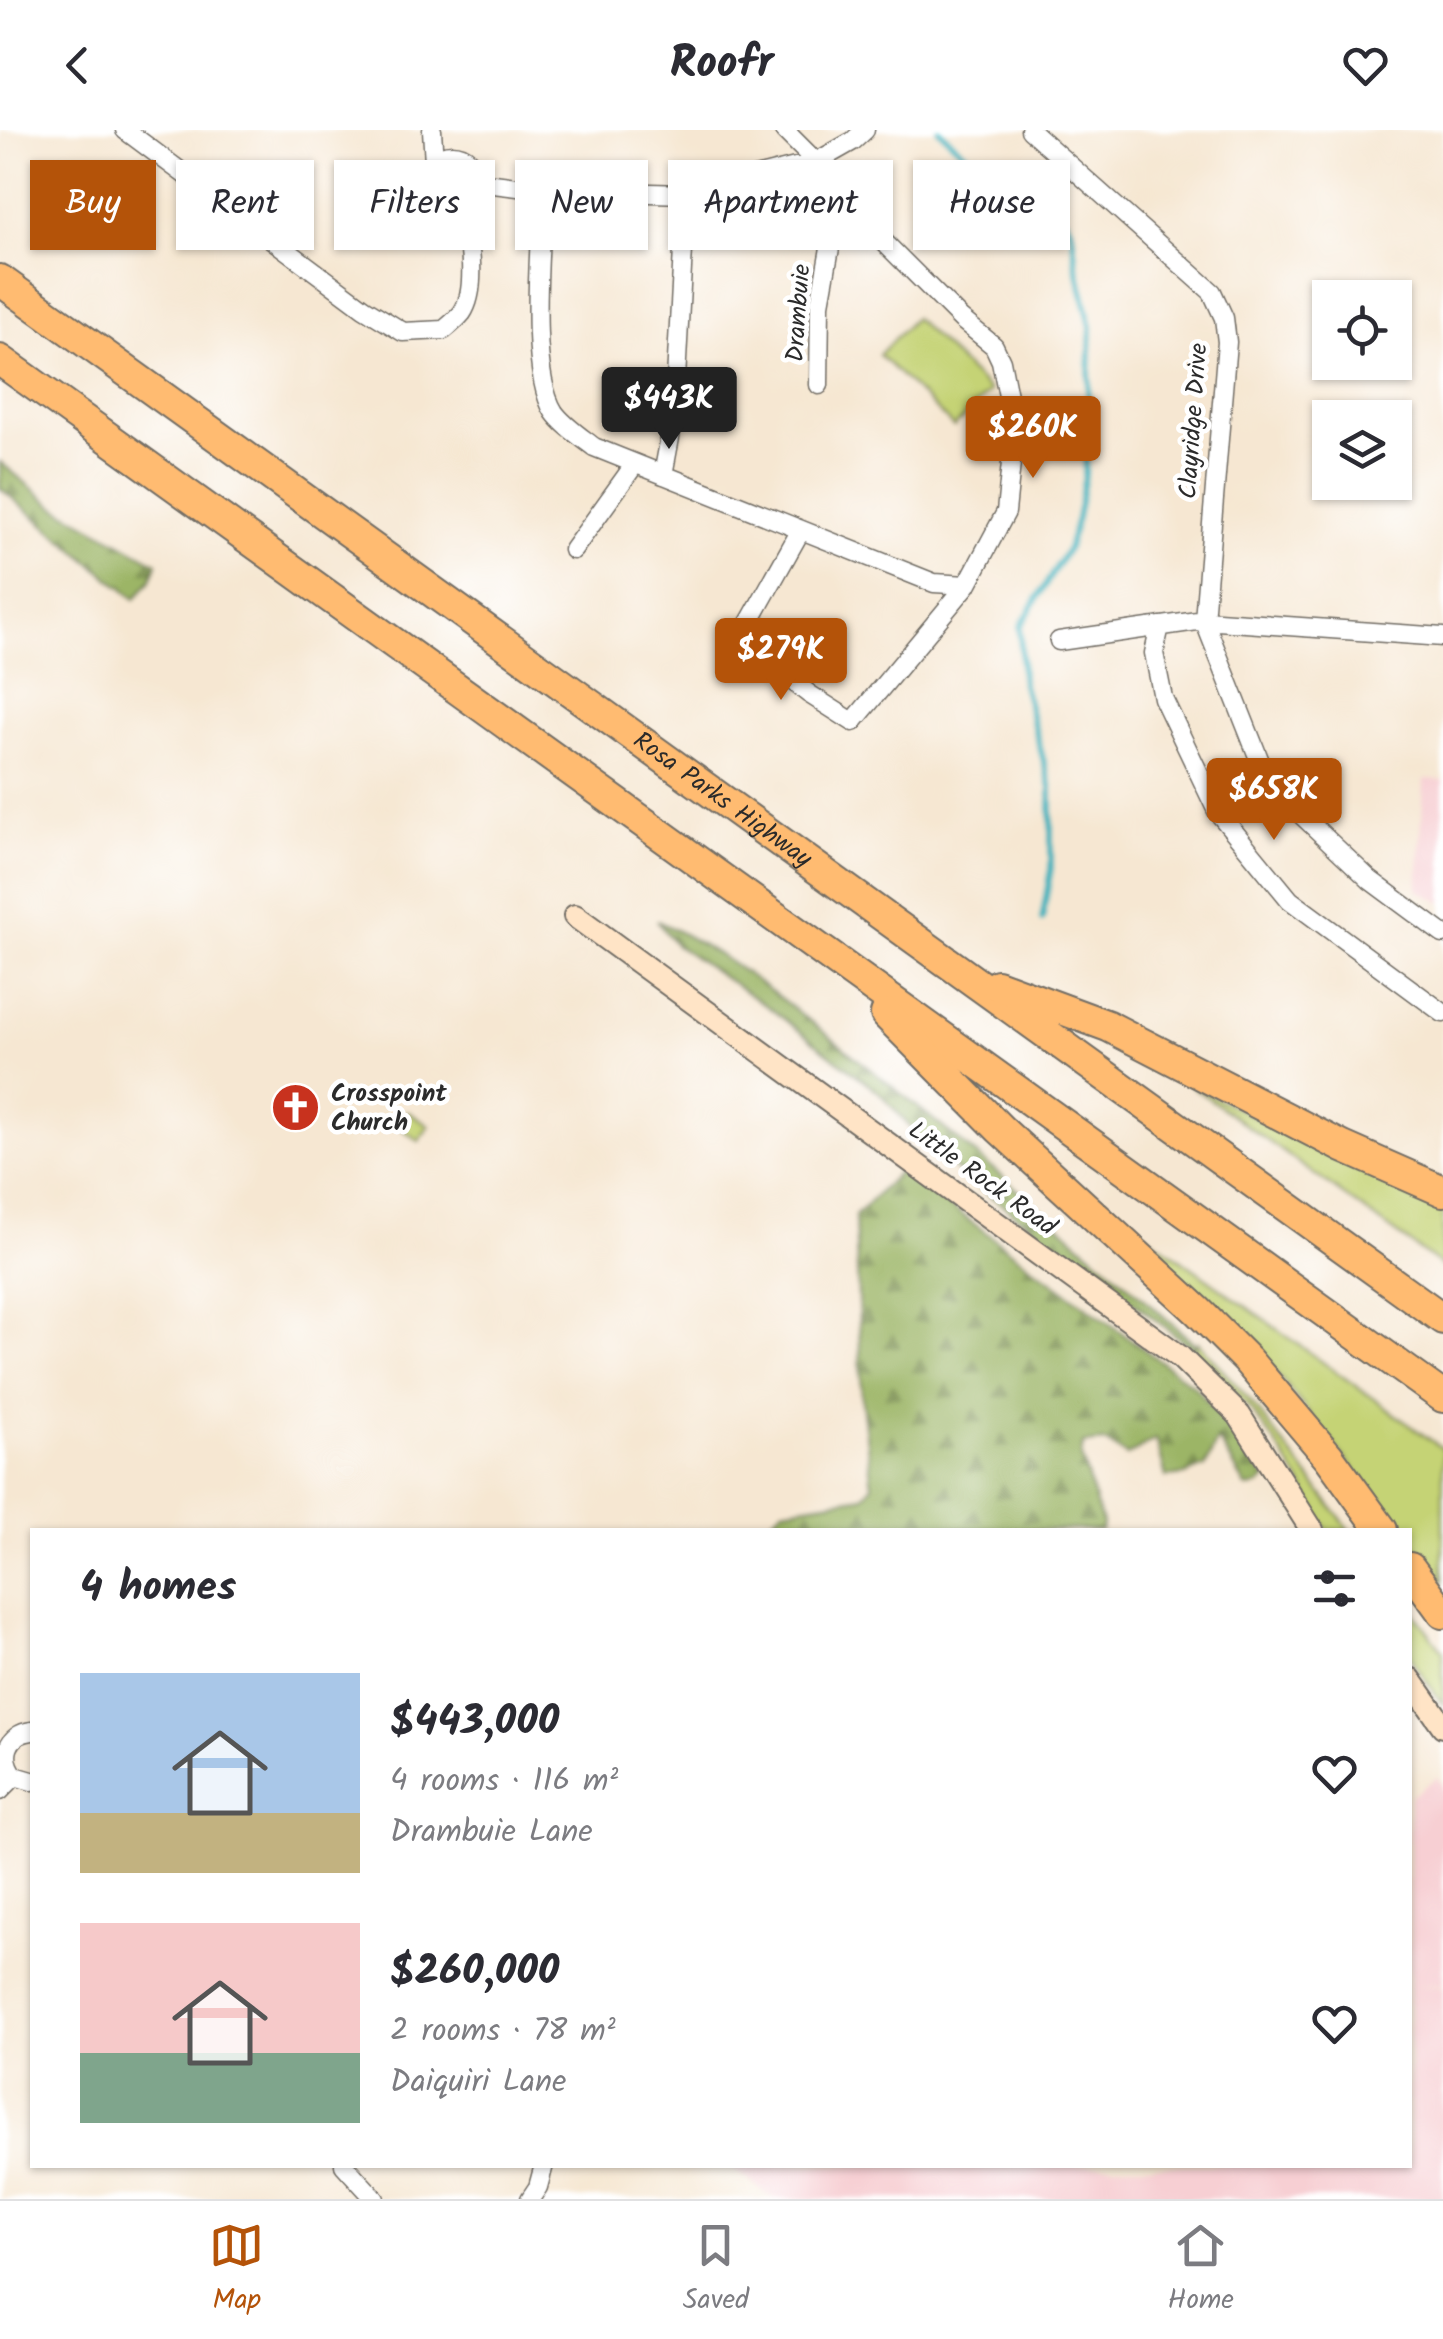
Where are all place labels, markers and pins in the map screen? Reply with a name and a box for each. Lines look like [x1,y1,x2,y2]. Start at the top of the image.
pin: $443K [599,367,739,452]
pin: $260K [963,396,1103,481]
pin: $279K [711,618,851,703]
pin: $658K [1204,758,1344,843]
place label: Crosspoint Church [331,1074,447,1143]
church icon: Crosspoint Church [270,1082,322,1134]

